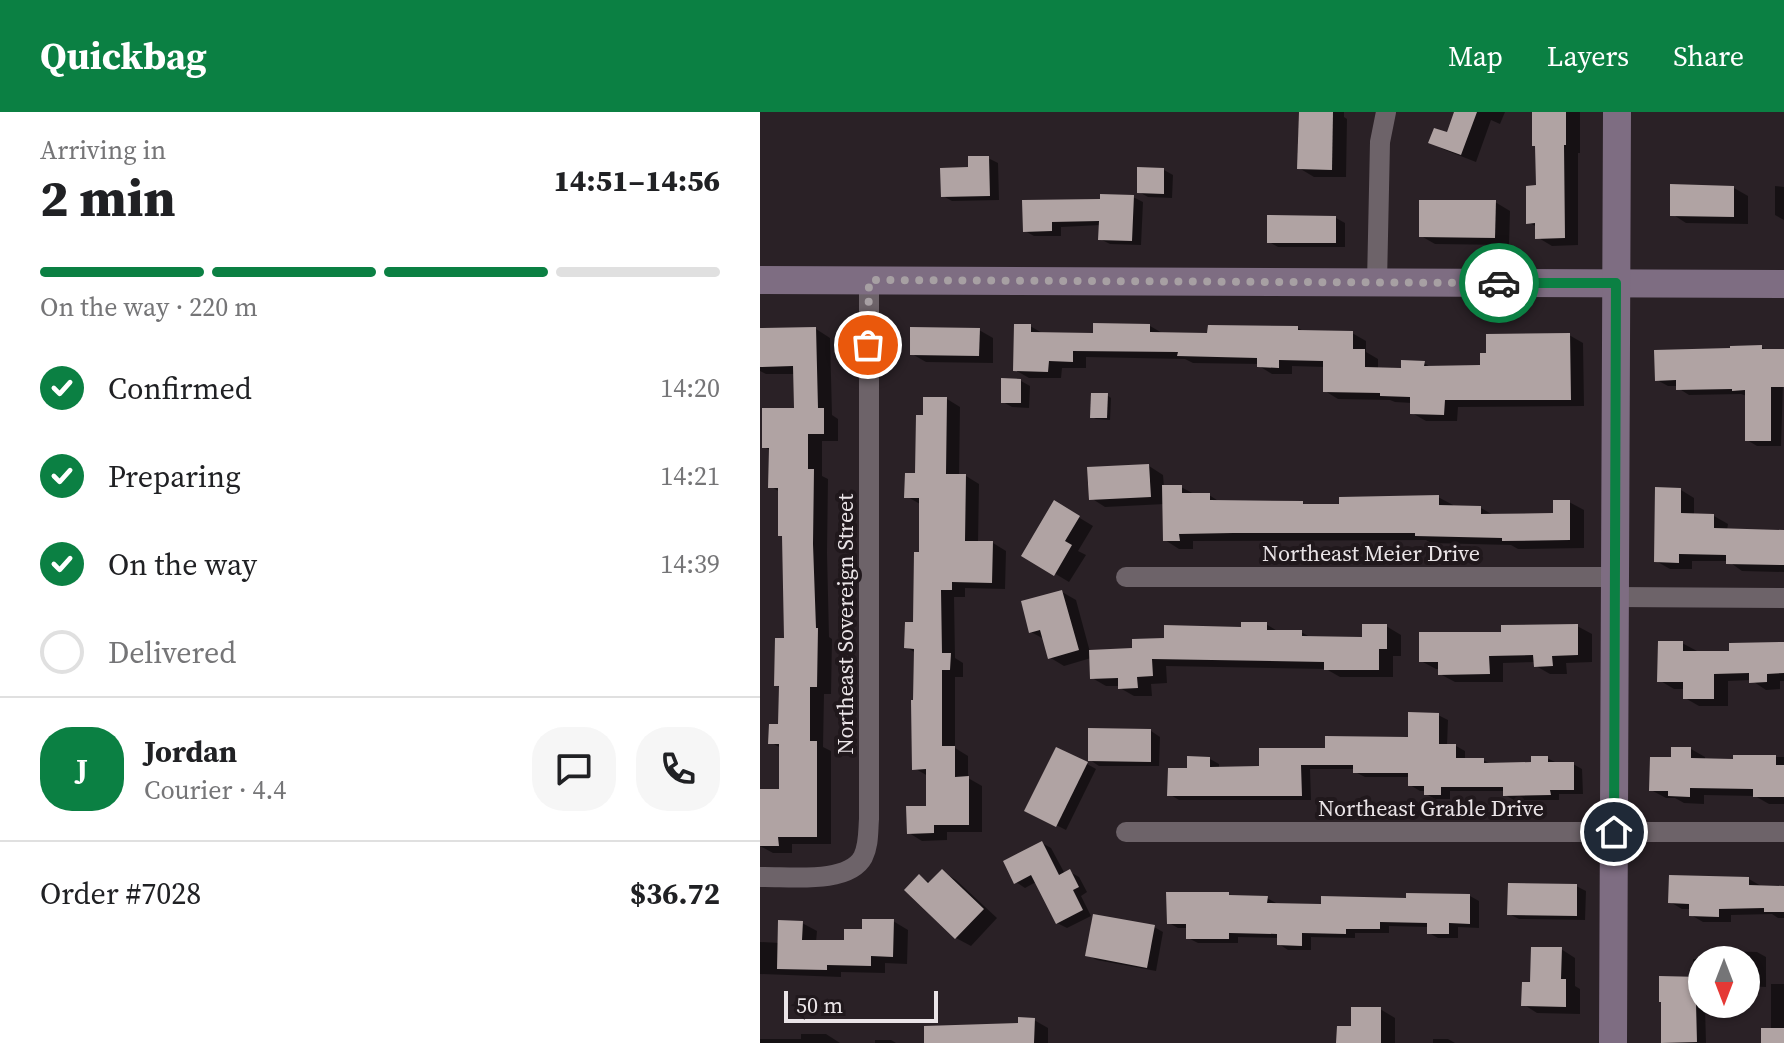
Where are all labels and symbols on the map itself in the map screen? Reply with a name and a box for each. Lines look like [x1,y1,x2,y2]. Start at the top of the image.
courier [1459,243,1539,323]
pin [834,311,902,379]
street label: Northeast Sovereign Street [830,493,860,754]
street label: Northeast Meier Drive [1262,538,1480,568]
street label: Northeast Grable Drive [1318,793,1544,823]
pin [1580,798,1648,866]
north arrow [1688,946,1760,1018]
scale bar [784,987,938,1023]

